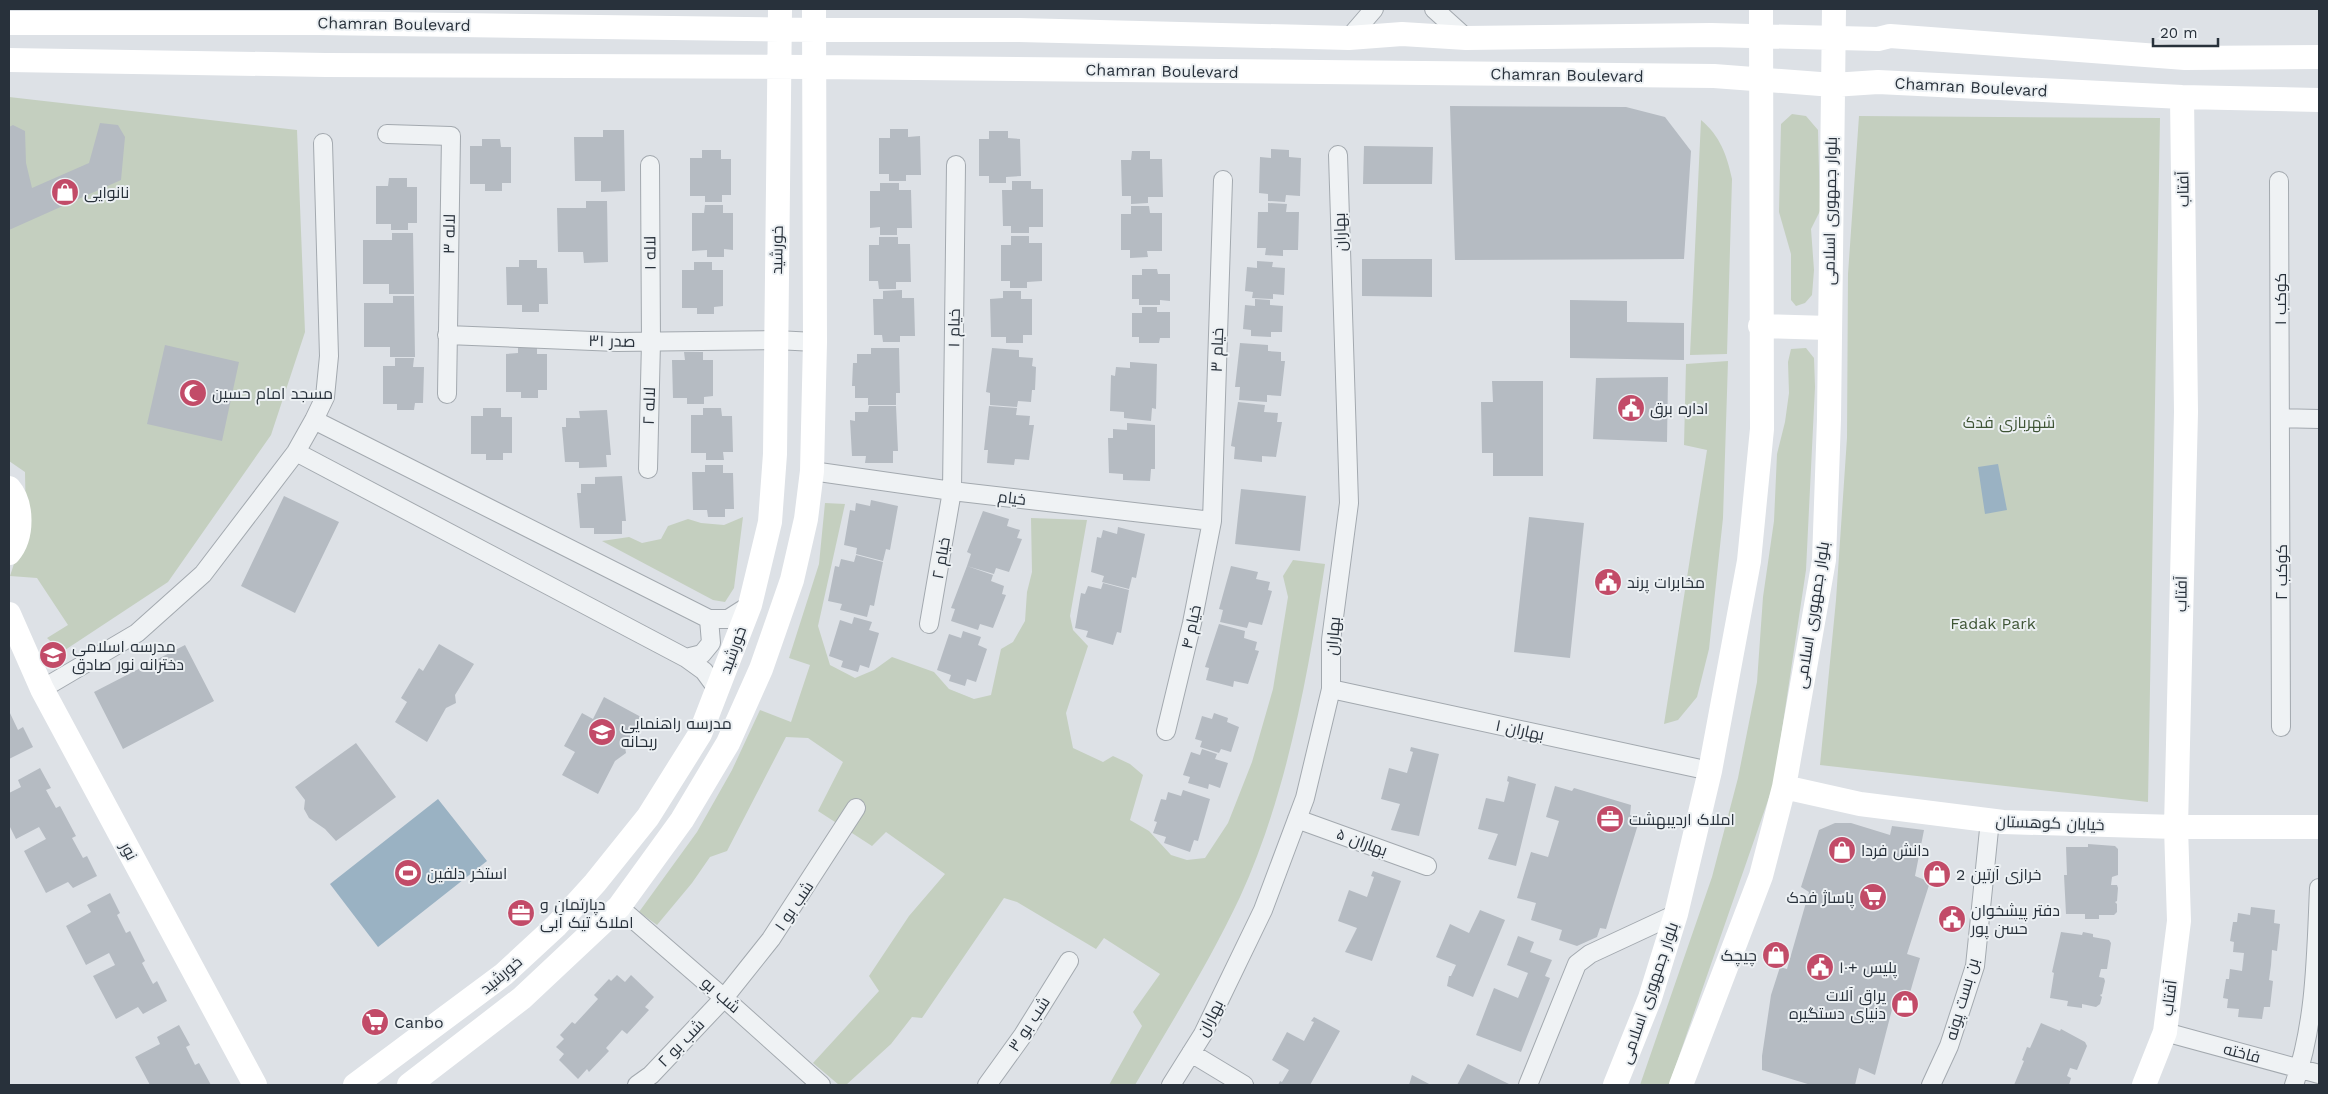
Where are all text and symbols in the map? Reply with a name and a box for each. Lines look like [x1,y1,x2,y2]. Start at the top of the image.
street label: Chamran Boulevard [317,13,471,35]
scale bar [2153,15,2218,47]
text: 20 m [2160,24,2198,42]
street label: Chamran Boulevard [1085,60,1239,82]
street label: Chamran Boulevard [1490,64,1644,86]
street label: Chamran Boulevard [1894,74,2048,100]
street label: بلوار جمهوری اسلامی [1819,137,1842,285]
street label: آفتاب [2173,170,2193,207]
shop icon: نانوایی [50,177,80,207]
place label: نانوایی [84,183,129,203]
street label: بهاران [1330,212,1351,252]
street label: لاله ۳ [439,214,459,254]
street label: خورشید [767,225,787,275]
street label: لاله ۱ [640,236,660,270]
street label: کوکب ۱ [2271,273,2290,325]
street label: خیام ۱ [944,308,966,348]
street label: خیام ۳ [1207,327,1229,373]
street label: صدر ۳۱ [588,331,636,351]
mosque icon: مسجد امام‌ حسین [178,378,208,408]
place label: مسجد امام‌ حسین [212,384,333,405]
street label: لاله ۲ [639,387,659,425]
public building icon: اداره برق [1616,393,1646,423]
place label: اداره برق [1650,399,1708,419]
park label: شهربازی فدک [1963,413,2055,433]
street label: خیام [997,487,1027,511]
street label: خیام ۲ [928,536,956,581]
street label: بلوار جمهوری اسلامی [1791,540,1834,690]
street label: کوکب ۲ [2272,544,2291,600]
public building icon: مخابرات پرند [1593,567,1623,597]
place label: مخابرات پرند [1627,573,1705,594]
street label: آفتاب [2171,575,2191,612]
street label: خیام ۴ [1177,603,1207,651]
park label: Fadak Park [1950,614,2036,633]
street label: بهاران [1322,616,1345,656]
street label: خورشید [716,624,750,676]
place label: مدرسه اسلامی دخترانه نور صادق [72,637,184,675]
school or university icon: مدرسه اسلامی دخترانه نور صادق [38,640,68,670]
place label: مدرسه راهنمایی ریحانه [621,714,732,751]
street label: بهاران ۱ [1494,716,1546,745]
school or university icon: مدرسه راهنمایی ریحانه [587,717,617,747]
office icon: املاک اردیبهشت [1595,804,1625,834]
place label: املاک اردیبهشت [1629,810,1735,830]
street label: خیابان کوهستان [1995,812,2105,835]
street label: بهاران ۵ [1334,824,1390,861]
shop icon: دانش فردا [1827,835,1857,865]
street label: نور [116,838,142,863]
place label: دانش فردا [1861,841,1929,861]
sports icon: استخر دلفین [393,858,423,888]
shop icon: خرازی آرتین 2 [1922,859,1952,889]
place label: استخر دلفین [427,864,507,884]
place label: خرازی آرتین 2 [1956,865,2041,885]
street label: شب بو ۱ [771,878,817,934]
supermarket icon: پاساژ فدک [1858,882,1888,912]
place label: پاساژ فدک [1787,888,1855,909]
place label: دپارتمان و املاک تیک آبی [540,895,634,933]
office icon: دپارتمان و املاک تیک آبی [506,898,536,928]
place label: دفتر پیشخوان حسن پور [1970,901,2060,940]
public building icon: دفتر پیشخوان حسن پور [1937,904,1967,934]
street label: بلوار جمهوری اسلامی [1616,920,1683,1067]
shop icon: چیچک [1761,940,1791,970]
place label: چیچک [1721,946,1757,967]
street label: خورشید [476,952,526,998]
public building icon: پلیس +۱۰ [1805,952,1835,982]
street label: بن بست پونه [1941,956,1985,1043]
place label: پلیس +۱۰ [1839,958,1898,979]
street label: شب بو [698,973,744,1017]
street label: آفتاب [2157,978,2181,1017]
place label: یراق آلات دنیای دستگیره [1789,986,1887,1024]
shop icon: یراق آلات دنیای دستگیره [1890,989,1920,1019]
street label: شب بو ۳ [1004,993,1054,1055]
street label: بهاران [1193,996,1228,1040]
supermarket icon: Canbo [360,1007,390,1037]
place label: Canbo [394,1013,444,1032]
street label: شب بو ۲ [654,1015,708,1071]
street label: فاخته [2222,1039,2262,1067]

